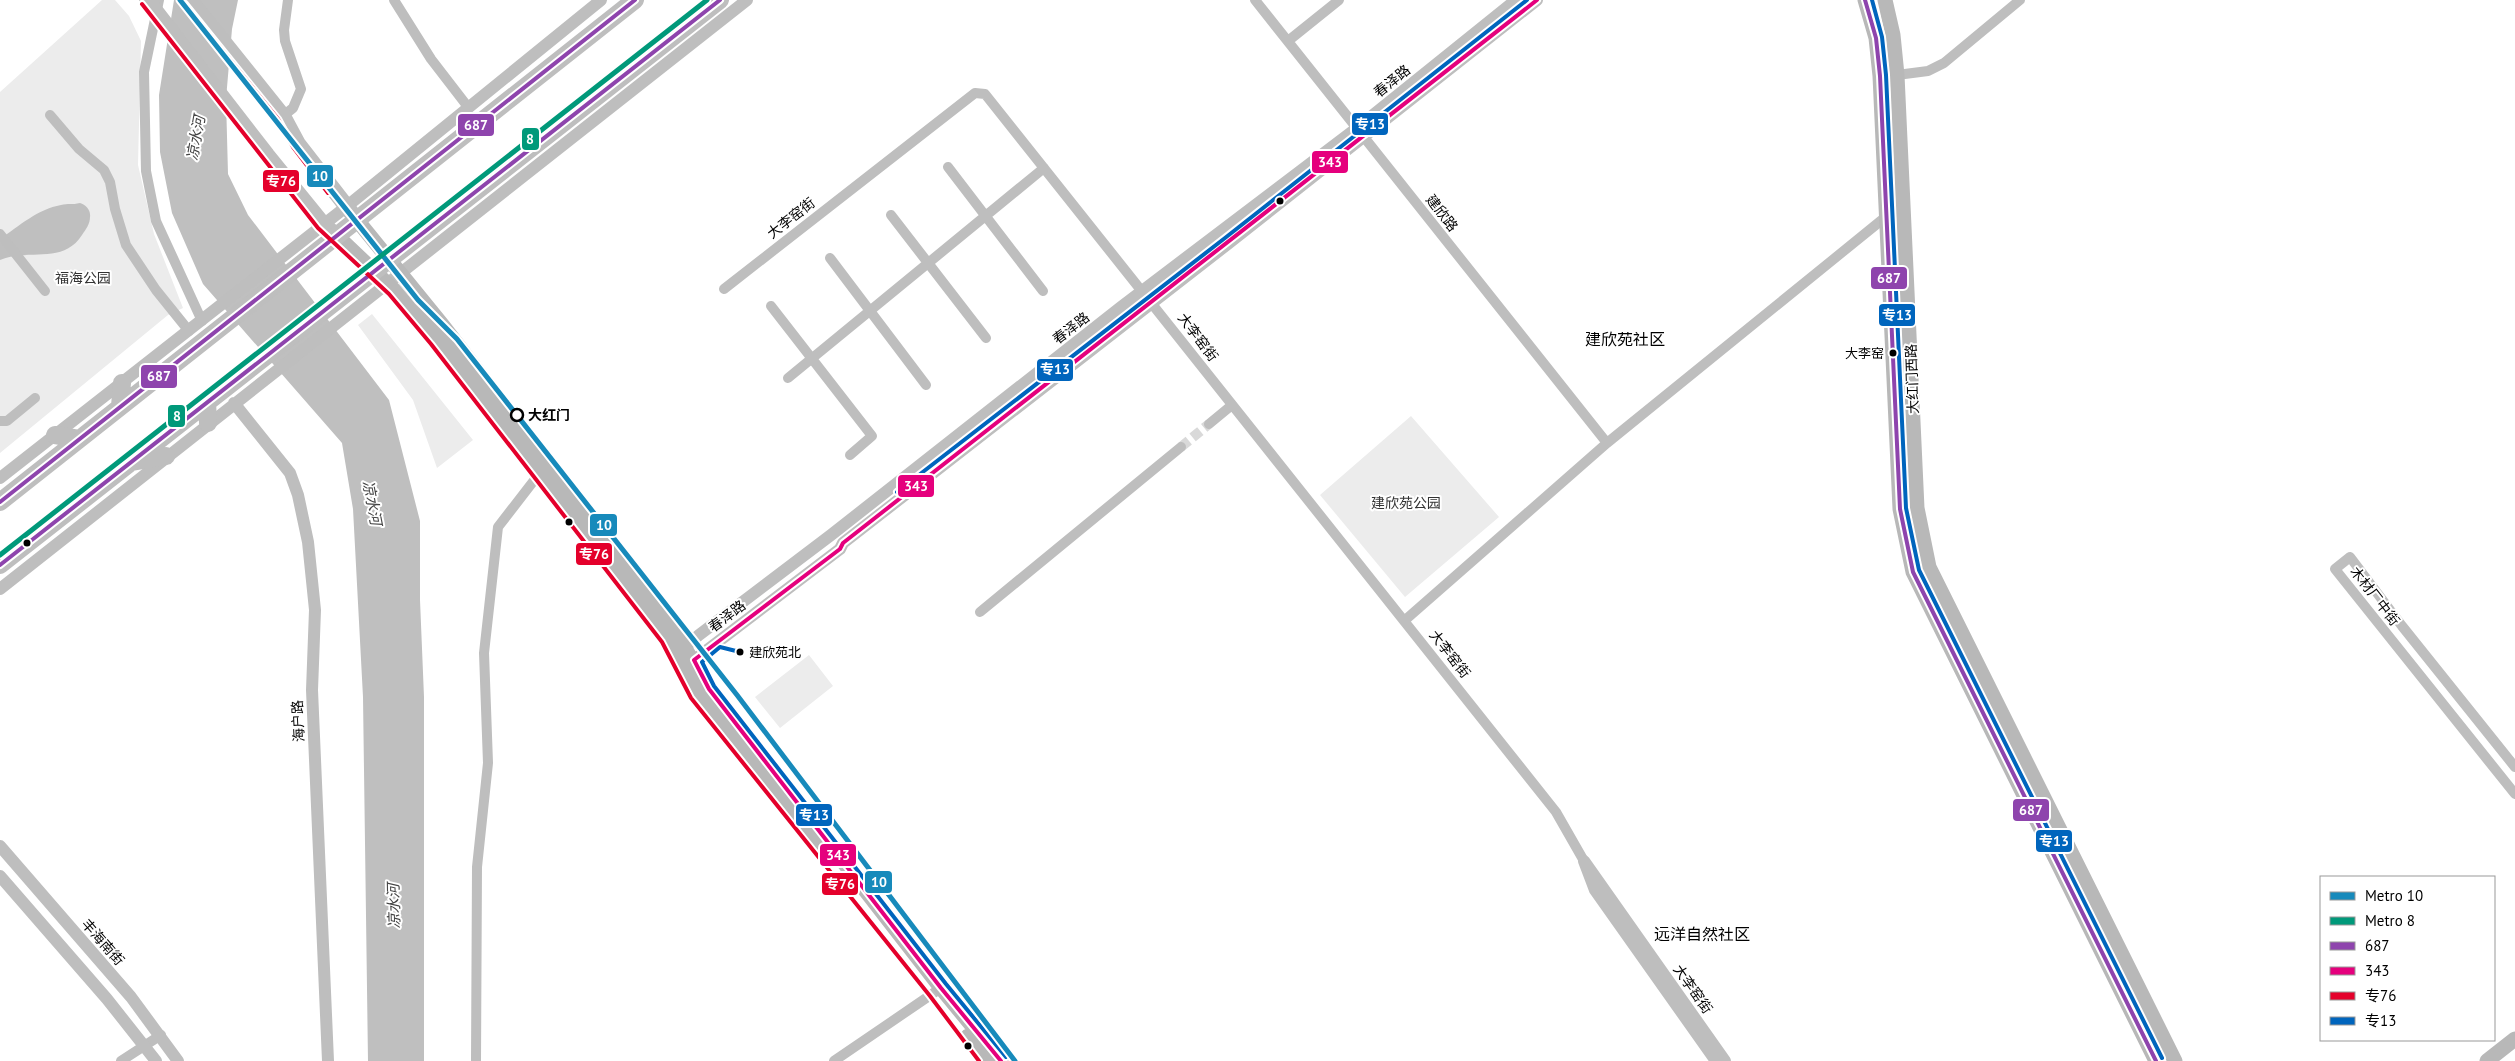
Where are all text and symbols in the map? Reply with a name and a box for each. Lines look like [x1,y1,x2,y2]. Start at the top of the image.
street label: 春泽路 [1370,61,1414,101]
water label: 凉水河 [182,111,209,162]
line badge: 专13 [1351,112,1389,136]
line badge: 687 [457,113,495,137]
text: 专13 [1355,115,1385,133]
text: 687 [464,116,488,134]
line badge: 8 [521,127,540,151]
text: 8 [526,130,534,148]
line badge: 343 [1311,150,1349,174]
text: 343 [1318,153,1342,171]
line badge: 10 [306,164,334,188]
text: 10 [312,167,328,185]
line badge: 专76 [262,169,300,193]
text: 专76 [266,172,296,190]
street label: 建欣路 [1422,191,1462,235]
street label: 大李窑街 [763,194,819,242]
unlabelled marker [1275,196,1285,206]
line badge: 687 [1870,266,1908,290]
park label: 福海公园 [55,269,111,287]
text: 687 [1877,269,1901,287]
line badge: 专13 [1878,303,1916,327]
text: 专13 [1882,306,1912,324]
street label: 春泽路 [1049,308,1093,348]
street label: 大李窑街 [1174,309,1222,365]
district label: 建欣苑社区 [1585,329,1665,349]
street label: 大红门西路 [1902,344,1922,414]
place label: 大李窑 [1845,345,1884,362]
marker: 大李窑 [1888,348,1898,358]
line badge: 专13 [1036,358,1074,382]
text: 专13 [1040,360,1070,378]
line badge: 687 [140,364,178,389]
text: 687 [147,367,171,385]
line badge: 8 [167,404,186,428]
place label: 大红门 [528,406,570,424]
text: 8 [173,407,181,425]
marker: 大红门 [510,408,524,422]
line badge: 343 [897,474,935,498]
text: 343 [904,477,928,495]
water label: 凉水河 [359,479,387,530]
park label: 建欣苑公园 [1371,494,1441,512]
line badge: 10 [589,513,618,537]
text: 10 [596,516,612,534]
unlabelled marker [564,517,574,527]
unlabelled marker [22,538,32,548]
line badge: 专76 [575,542,613,566]
text: 专76 [579,545,609,563]
street label: 木材厂中街 [2346,563,2404,629]
street label: 春泽路 [705,596,749,636]
street label: 大李窑街 [1426,626,1474,682]
place label: 建欣苑北 [749,644,801,661]
marker: 建欣苑北 [735,647,745,657]
street label: 海户路 [288,700,308,742]
line badge: 687 [2012,798,2050,822]
text: 687 [2019,801,2043,819]
line badge: 专13 [795,803,833,827]
text: 专13 [799,806,829,824]
line badge: 专13 [2035,829,2073,853]
text: 专13 [2039,832,2069,850]
line badge: 343 [819,843,857,867]
text: 343 [826,846,850,864]
line badge: 10 [864,870,893,894]
line badge: 专76 [821,872,859,896]
text: 10 [871,873,887,891]
text: 专76 [825,875,855,893]
legend [2320,876,2495,1041]
water label: 凉水河 [384,880,403,929]
text: Metro 10 [2365,886,2423,905]
text: Metro 8 [2365,911,2415,930]
street label: 丰海南街 [78,915,128,969]
district label: 远洋自然社区 [1654,924,1750,944]
text: 687 [2365,936,2390,955]
street label: 大李窑街 [1670,961,1716,1017]
text: 343 [2365,961,2390,980]
text: 专76 [2365,986,2396,1005]
text: 专13 [2365,1011,2396,1030]
unlabelled marker [963,1041,973,1051]

